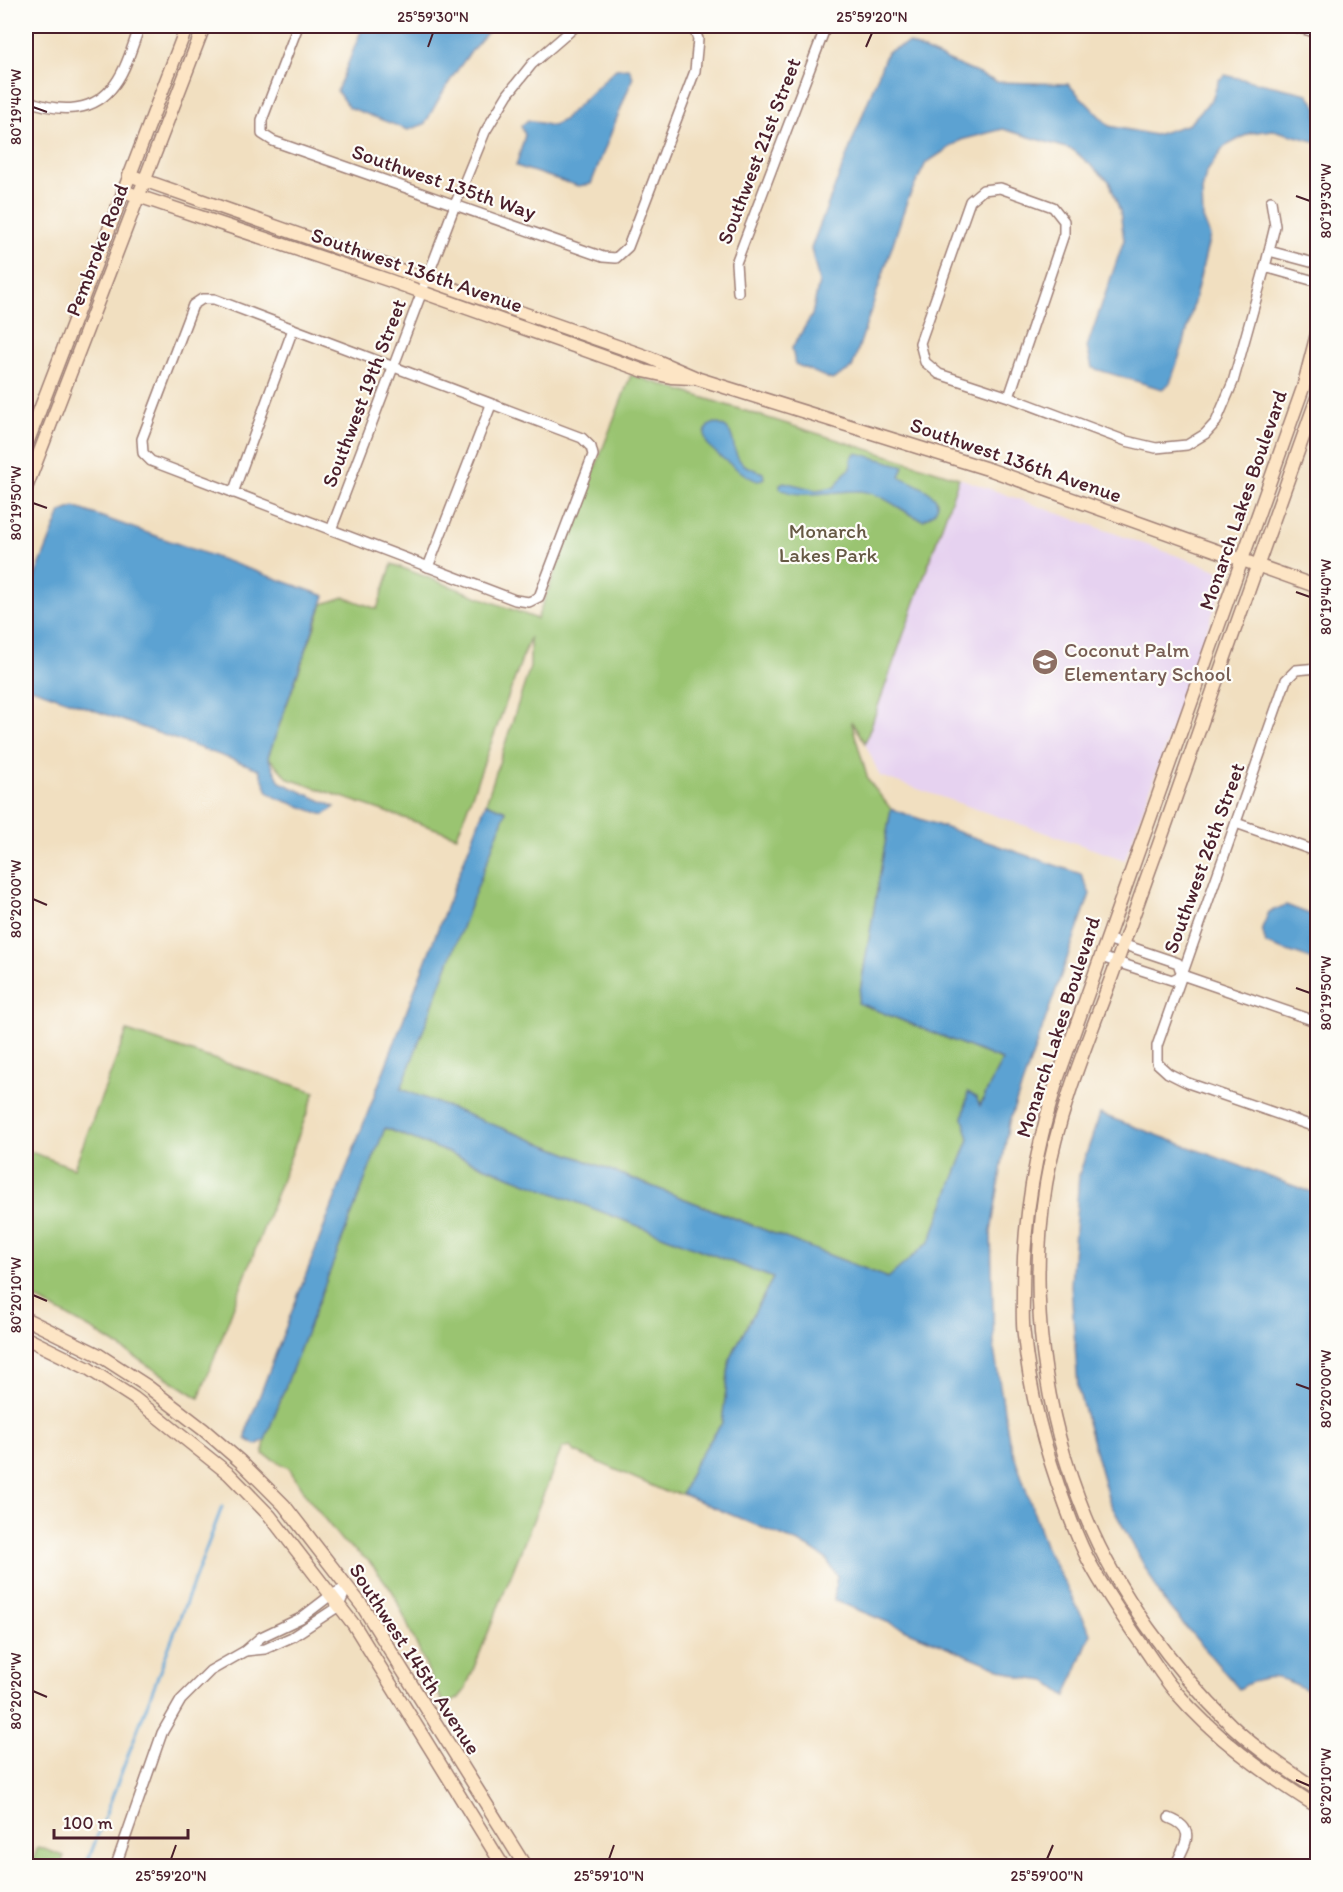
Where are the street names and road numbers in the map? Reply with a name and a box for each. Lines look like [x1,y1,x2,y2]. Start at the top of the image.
street label: Southwest 21st Street [711,54,806,248]
street label: Southwest 135th Way [349,138,540,225]
street label: Pembroke Road [60,180,133,319]
street label: Southwest 136th Avenue [308,222,526,317]
street label: Southwest 19th Street [316,295,411,490]
street label: Monarch Lakes Boulevard [1193,386,1292,613]
street label: Southwest 136th Avenue [907,412,1125,507]
street label: Southwest 26th Street [1157,759,1250,957]
street label: Monarch Lakes Boulevard [1010,913,1105,1141]
street label: Southwest 145th Avenue [344,1558,487,1759]

